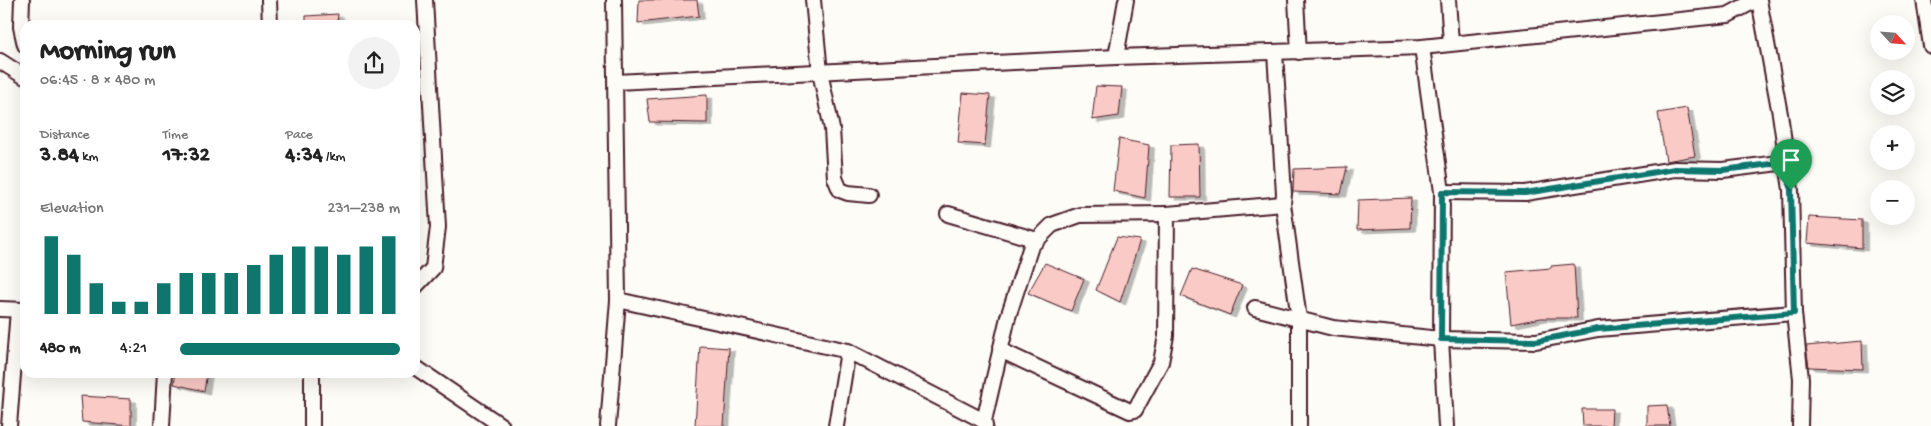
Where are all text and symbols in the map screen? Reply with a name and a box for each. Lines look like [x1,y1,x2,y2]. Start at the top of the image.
north arrow [1870,15,1915,60]
map controls [1870,15,1915,225]
text: Morning run [40,36,175,69]
button: share [348,37,400,89]
button: layers [1870,70,1915,115]
text: 06:45 · 8 × 480 m [40,72,155,91]
button: + [1870,125,1915,170]
text: Distance [40,127,89,144]
text: Time [163,127,188,144]
text: Pace [285,127,313,144]
pin [1770,139,1812,190]
text: 3.84 [40,144,79,169]
text: 17:32 [163,144,210,169]
text: 4:34 [285,144,323,169]
icon: arrive [1777,146,1805,174]
text: km [79,149,98,166]
text: /km [323,149,346,166]
button: − [1870,180,1915,225]
text: Elevation [40,200,104,219]
text: 231–238 m [328,200,400,219]
text: 480 m [40,340,81,359]
text: 4:21 [120,340,147,359]

